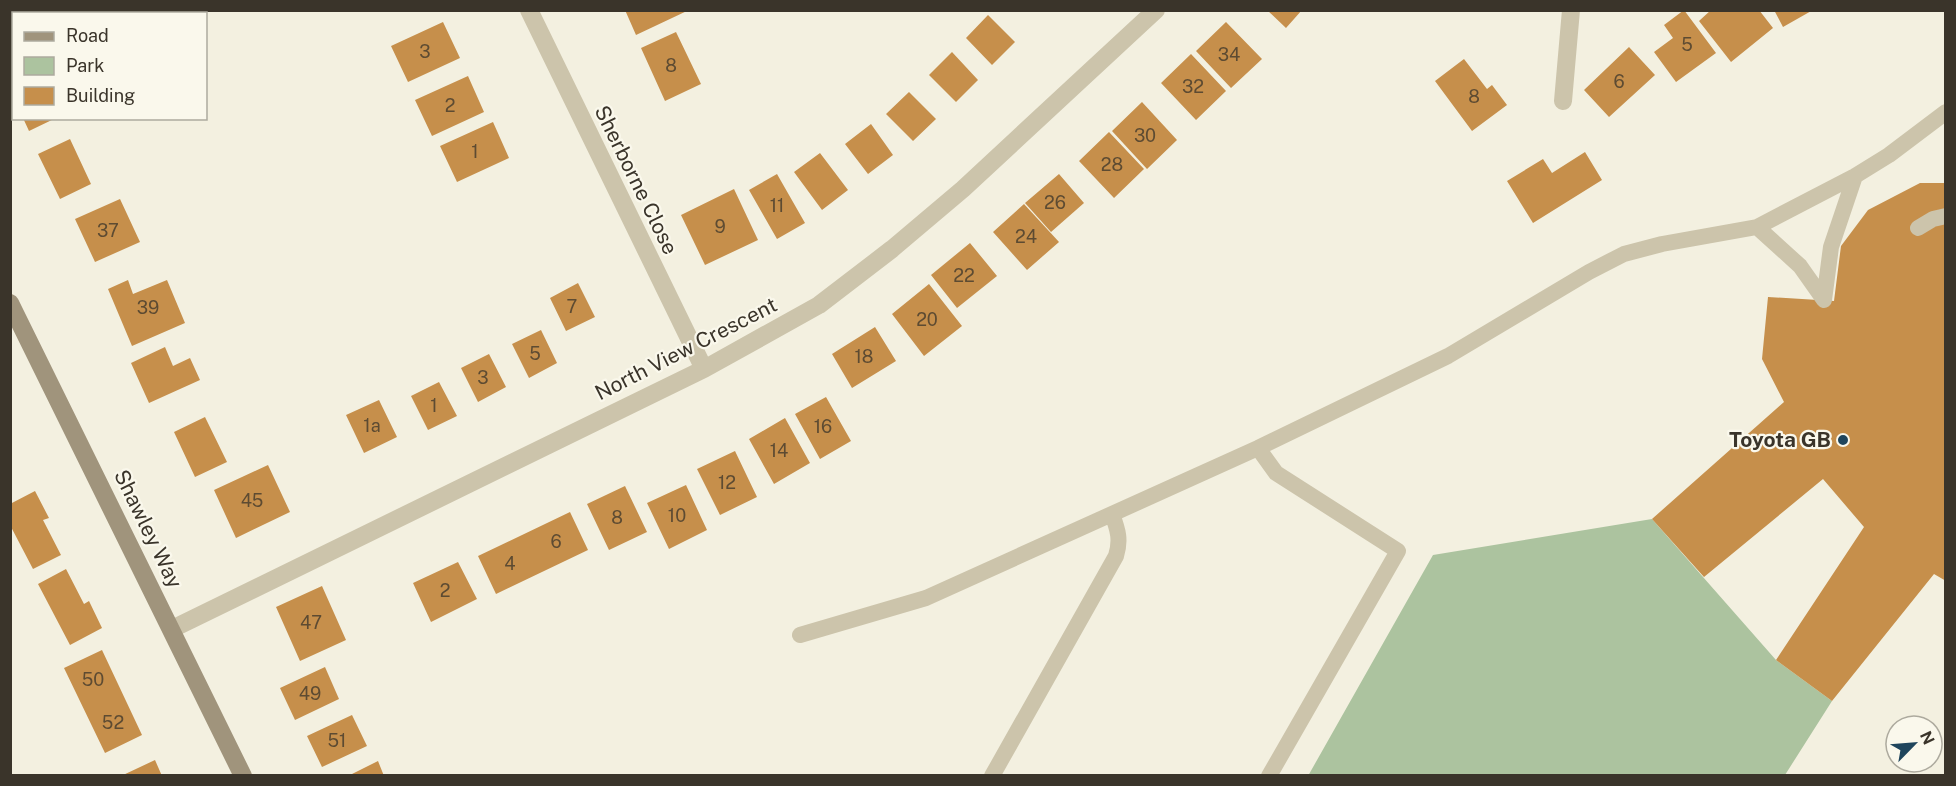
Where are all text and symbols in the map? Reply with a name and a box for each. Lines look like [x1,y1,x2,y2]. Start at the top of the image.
legend [12,12,207,120]
text: Road [66,25,109,46]
house number: 5 [1681,34,1693,55]
house number: 3 [419,41,431,62]
house number: 34 [1218,44,1240,65]
text: Park [66,55,104,76]
house number: 8 [665,55,677,76]
house number: 6 [1613,71,1625,92]
house number: 32 [1182,76,1204,97]
text: Building [66,85,135,106]
house number: 8 [1468,86,1480,107]
house number: 2 [445,95,455,116]
street label: Sherborne Close [590,101,683,258]
house number: 30 [1134,125,1156,146]
house number: 1 [471,141,479,162]
house number: 28 [1101,154,1123,175]
house number: 26 [1044,192,1066,213]
house number: 11 [770,195,784,216]
house number: 9 [714,216,726,237]
house number: 37 [97,220,119,241]
house number: 24 [1015,226,1037,247]
house number: 22 [953,265,975,286]
street label: North View Crescent [591,292,781,405]
house number: 7 [567,296,577,317]
house number: 39 [137,297,159,318]
house number: 20 [916,309,938,330]
house number: 5 [529,343,541,364]
house number: 18 [855,346,873,367]
house number: 3 [477,367,489,388]
house number: 1 [430,395,438,416]
house number: 1a [363,415,381,436]
house number: 16 [814,416,832,437]
place label: Toyota GB [1729,427,1831,452]
marker: Toyota GB [1836,433,1850,447]
house number: 14 [770,440,788,461]
street label: Shawley Way [109,465,188,592]
house number: 12 [718,472,736,493]
house number: 45 [241,490,263,511]
house number: 10 [668,505,686,526]
house number: 8 [611,507,623,528]
house number: 6 [550,531,562,552]
house number: 4 [504,553,516,574]
house number: 2 [440,580,450,601]
house number: 47 [300,612,322,633]
house number: 50 [82,669,104,690]
house number: 49 [299,683,321,704]
house number: 52 [102,712,124,733]
north arrow [1884,714,1944,774]
text: N [1916,728,1938,748]
house number: 51 [328,730,346,751]

